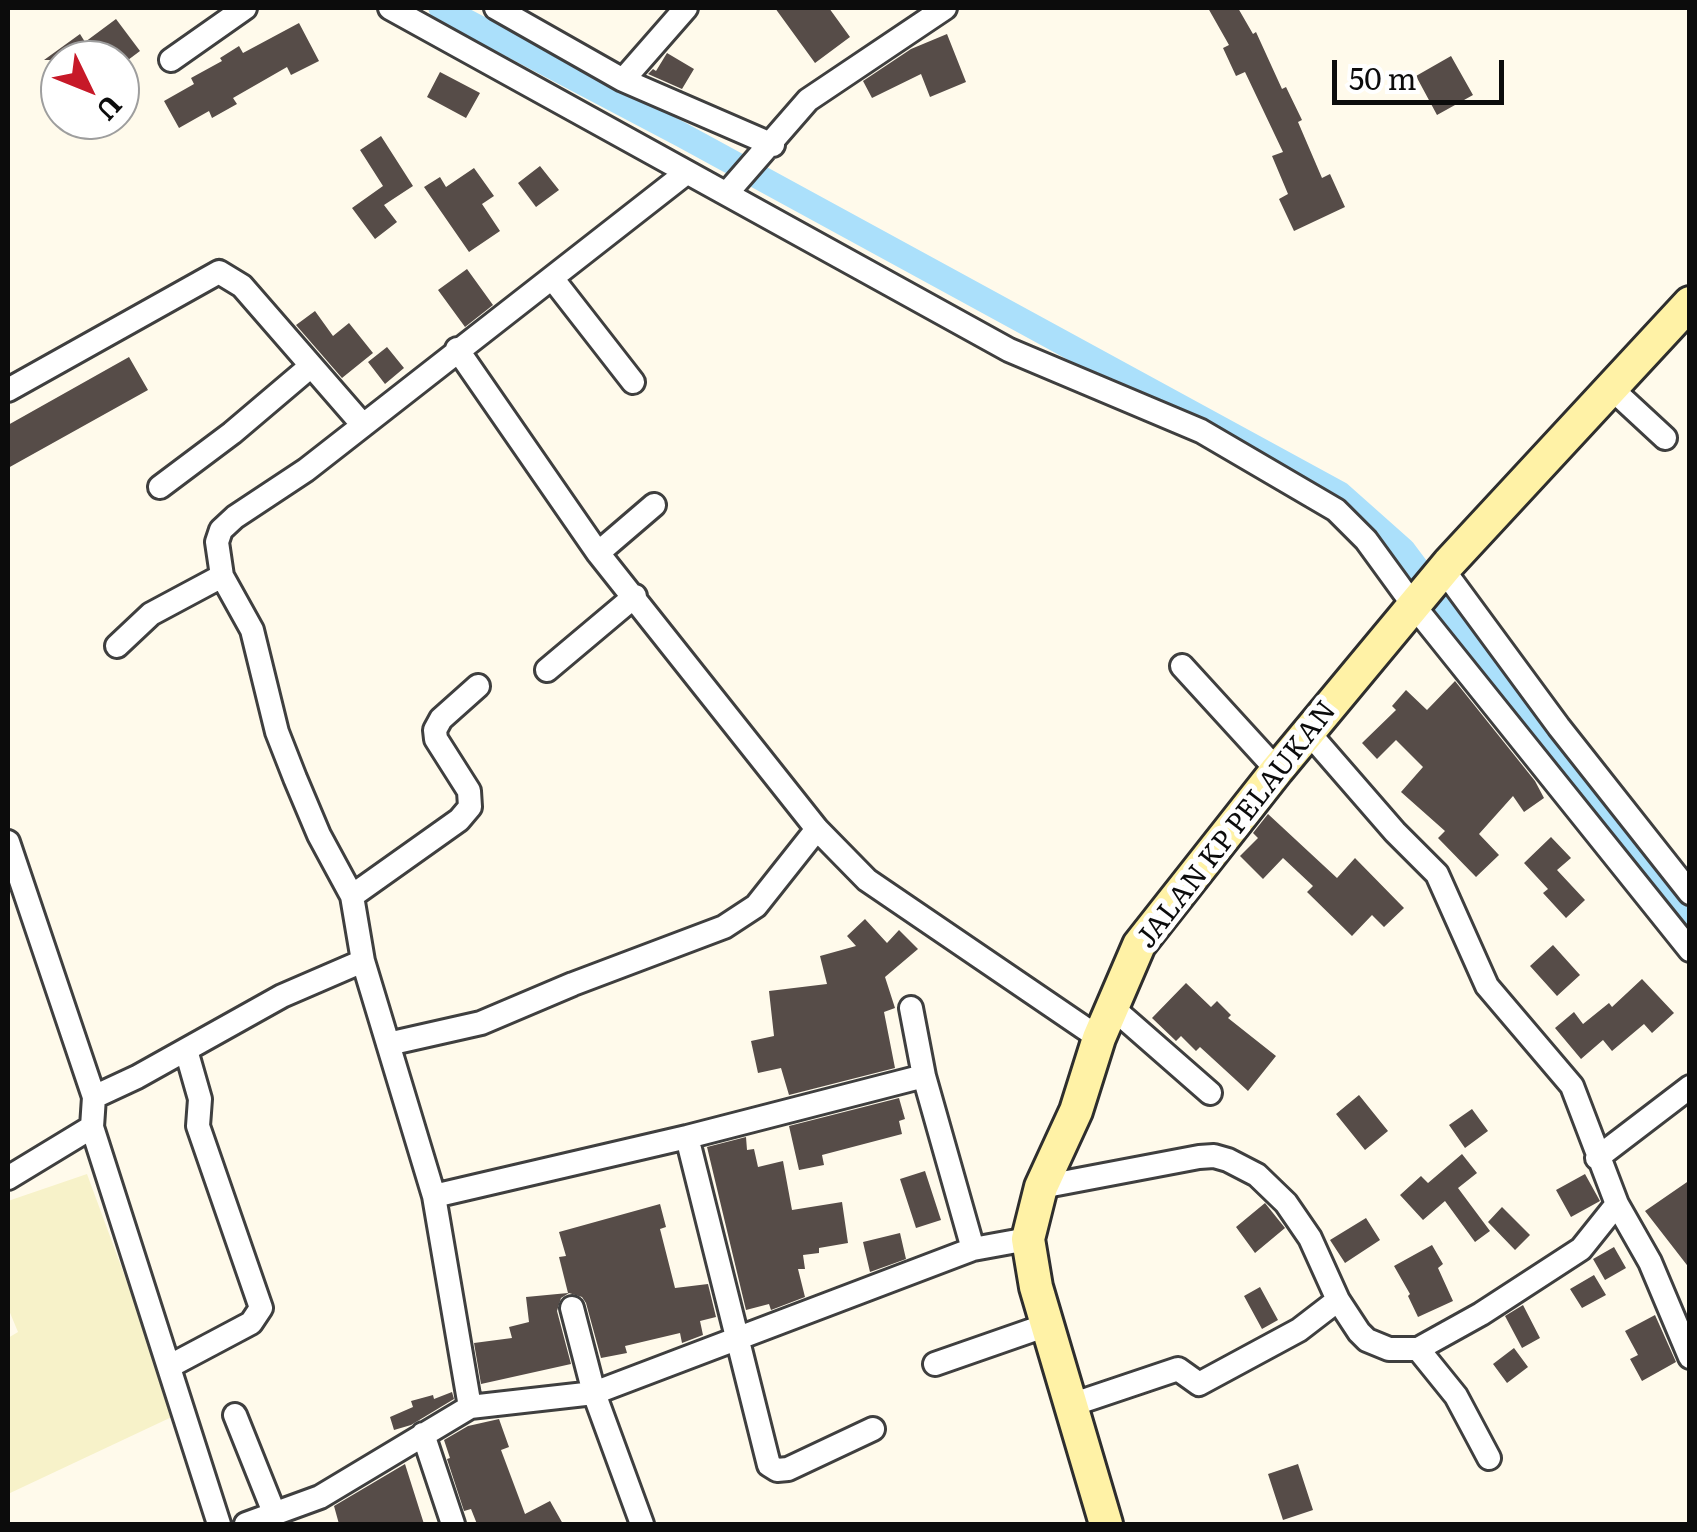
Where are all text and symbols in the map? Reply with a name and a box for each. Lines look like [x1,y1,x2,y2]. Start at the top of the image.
north arrow [40,40,140,140]
scale bar [1337,40,1510,102]
text: 50 m [1349,55,1417,99]
text: U [88,87,133,131]
street label: JALAN KP PELAUKAN [1130,695,1344,955]

